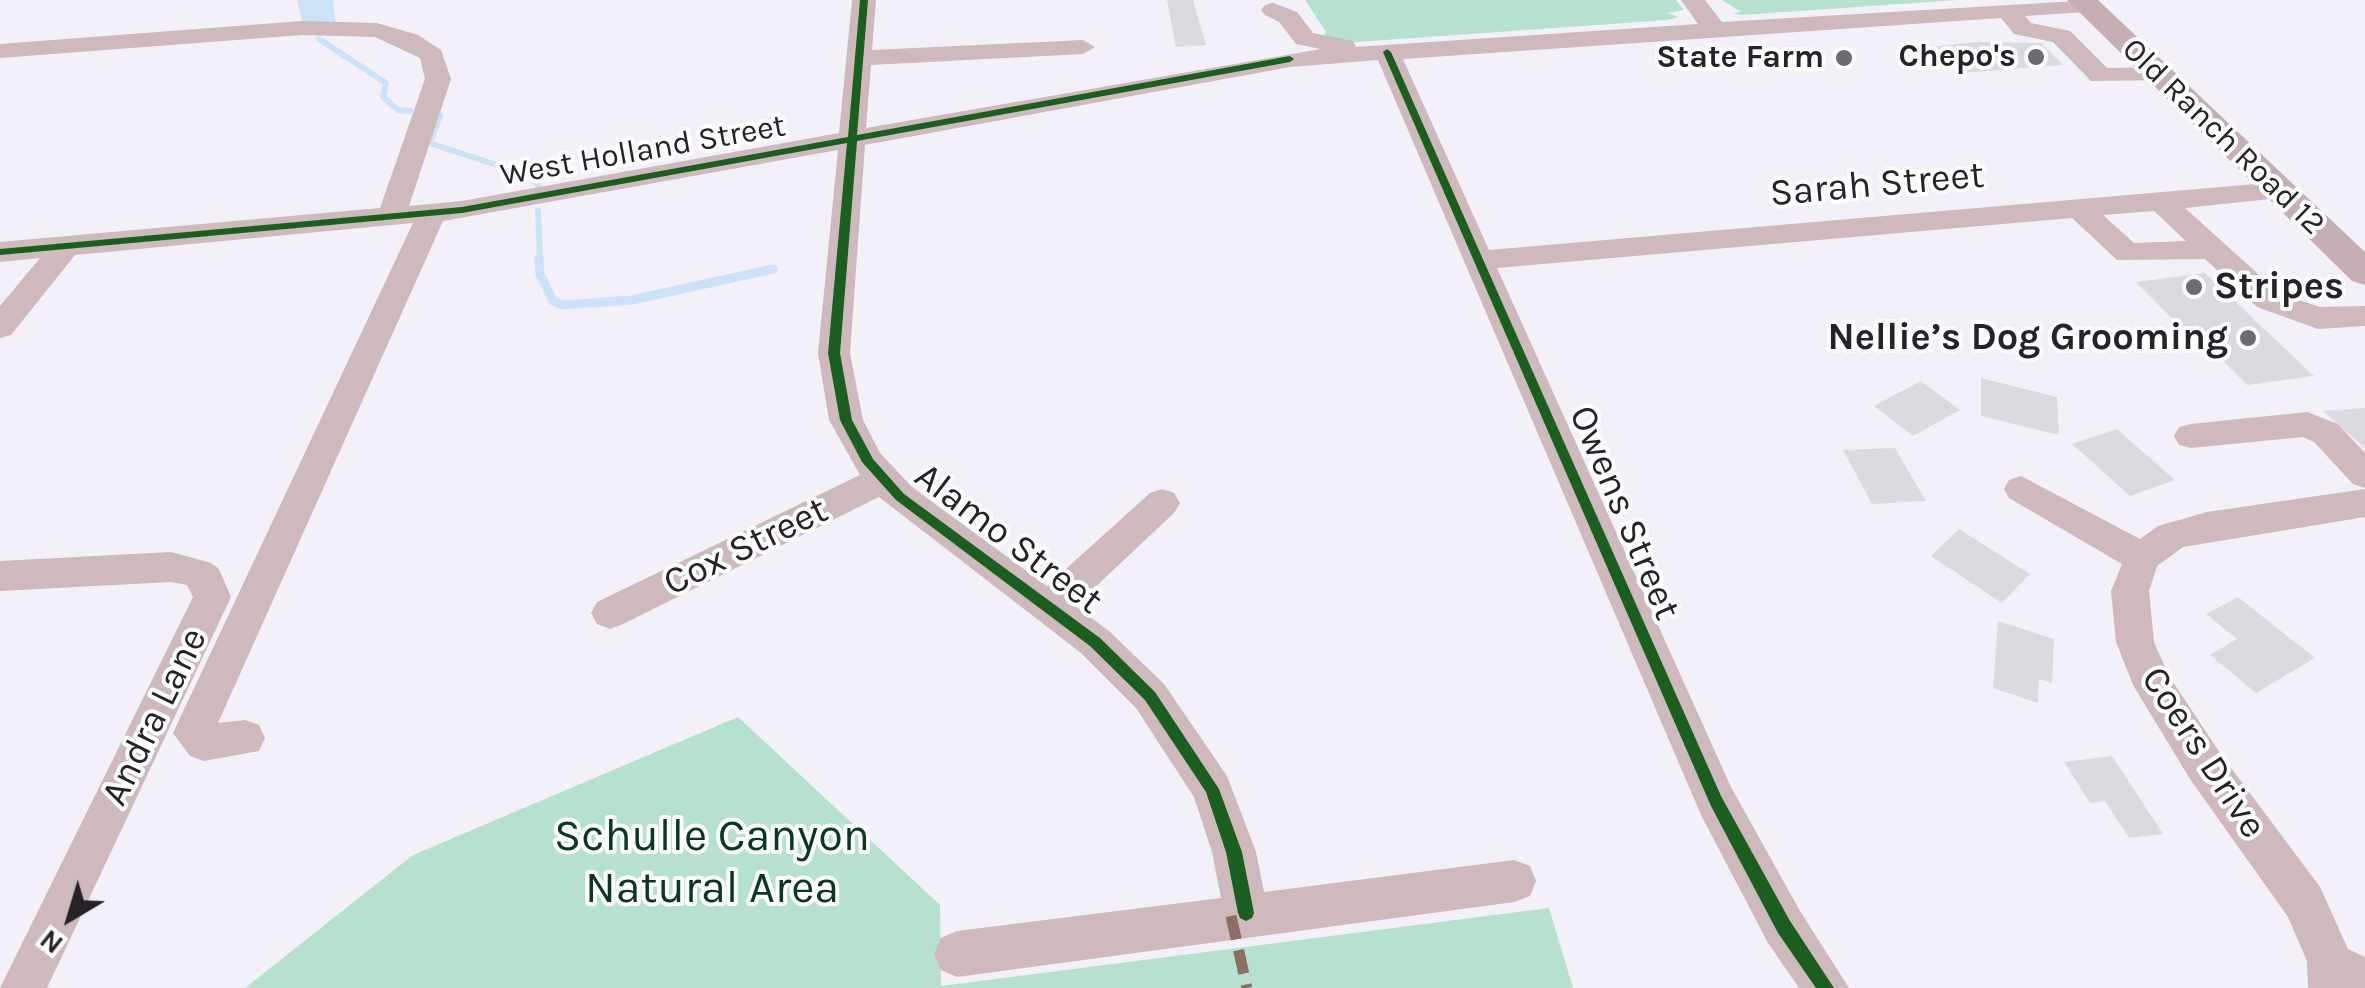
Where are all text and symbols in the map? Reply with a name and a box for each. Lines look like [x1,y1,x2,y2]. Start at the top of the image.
street label: Old Ranch Road 12 [2114,31,2332,243]
place label: Chepo's [1899,38,2016,76]
place label: State Farm [1656,39,1824,77]
marker: Chepo's [2025,46,2047,68]
marker: State Farm [1833,47,1855,69]
street label: West Holland Street [498,107,788,195]
street label: Sarah Street [1768,153,1986,217]
place label: Stripes [2214,264,2344,310]
marker: Stripes [2183,276,2205,298]
place label: Nellie’s Dog Grooming [1828,315,2228,361]
marker: Nellie’s Dog Grooming [2237,327,2259,349]
street label: Owens Street [1559,399,1689,627]
street label: Alamo Street [905,454,1111,624]
street label: Cox Street [657,488,835,606]
street label: Andra Lane [92,621,218,813]
street label: Coers Drive [2131,659,2275,847]
park label: Schulle Canyon Natural Area [554,810,870,916]
north arrow [20,868,120,968]
text: N [33,923,69,961]

